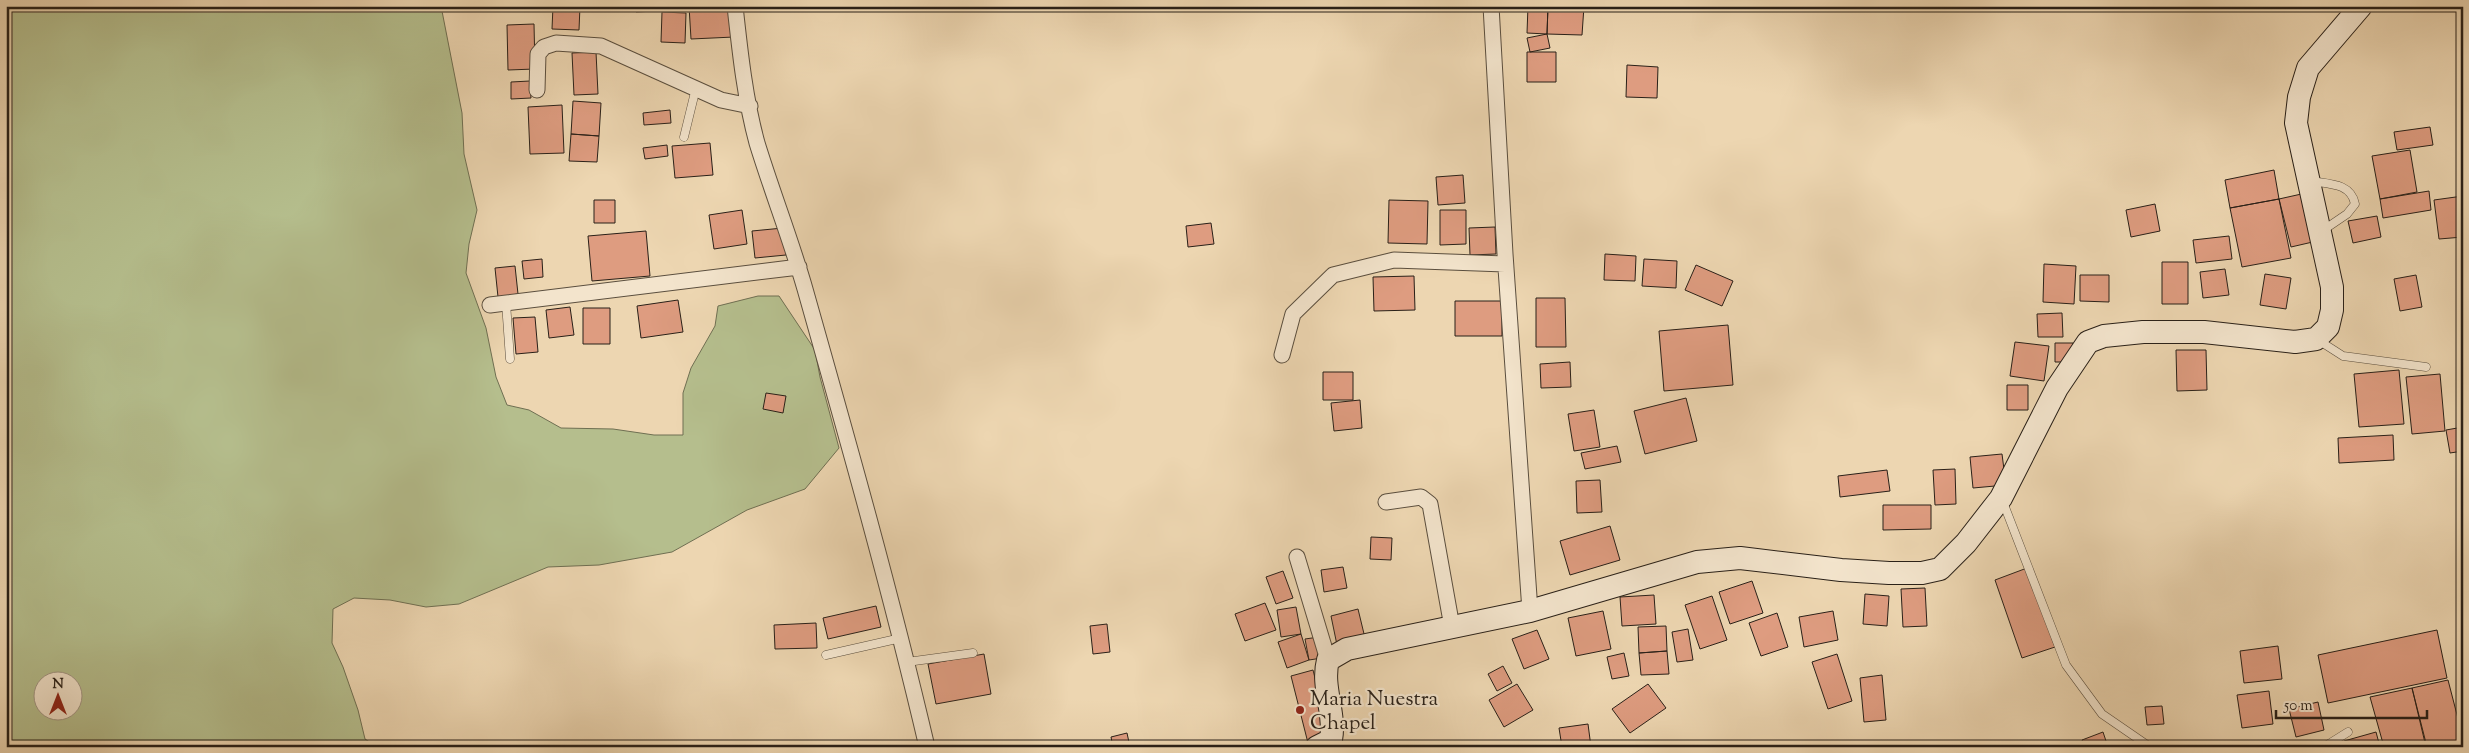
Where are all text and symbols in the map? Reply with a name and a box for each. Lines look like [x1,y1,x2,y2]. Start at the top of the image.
north arrow [32,670,82,720]
text: N [52,675,64,695]
place label: Maria Nuestra Chapel [1310,685,1439,739]
scale bar [2276,688,2428,720]
text: 50 m [2283,696,2313,717]
marker: Maria Nuestra Chapel [1294,704,1306,716]

